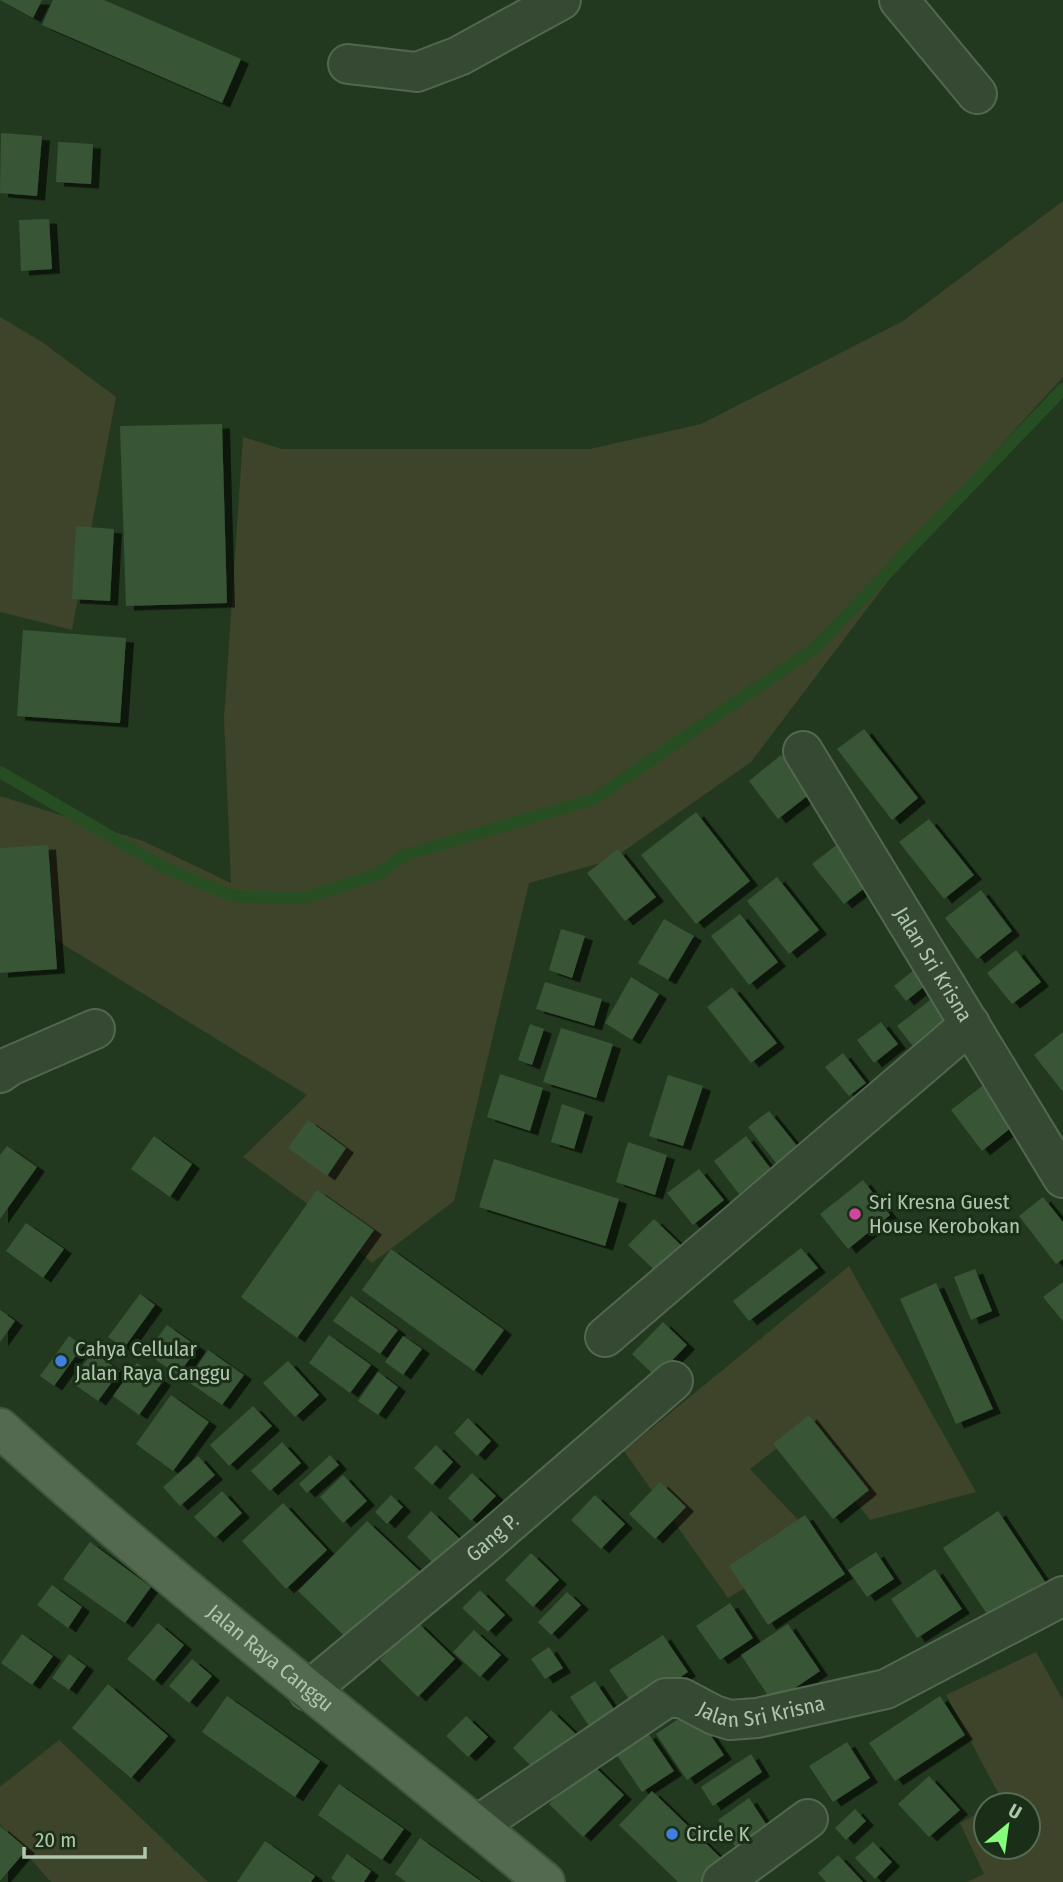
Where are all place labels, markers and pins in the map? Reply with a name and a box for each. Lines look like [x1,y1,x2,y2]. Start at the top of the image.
place label: Sri Kresna Guest House Kerobokan [869,1189,1020,1239]
marker: Sri Kresna Guest House Kerobokan [847,1206,863,1222]
place label: Cahya Cellular Jalan Raya Canggu [75,1336,230,1386]
marker: Cahya Cellular Jalan Raya Canggu [53,1353,69,1369]
place label: Circle K [686,1821,750,1847]
marker: Circle K [664,1826,680,1842]

